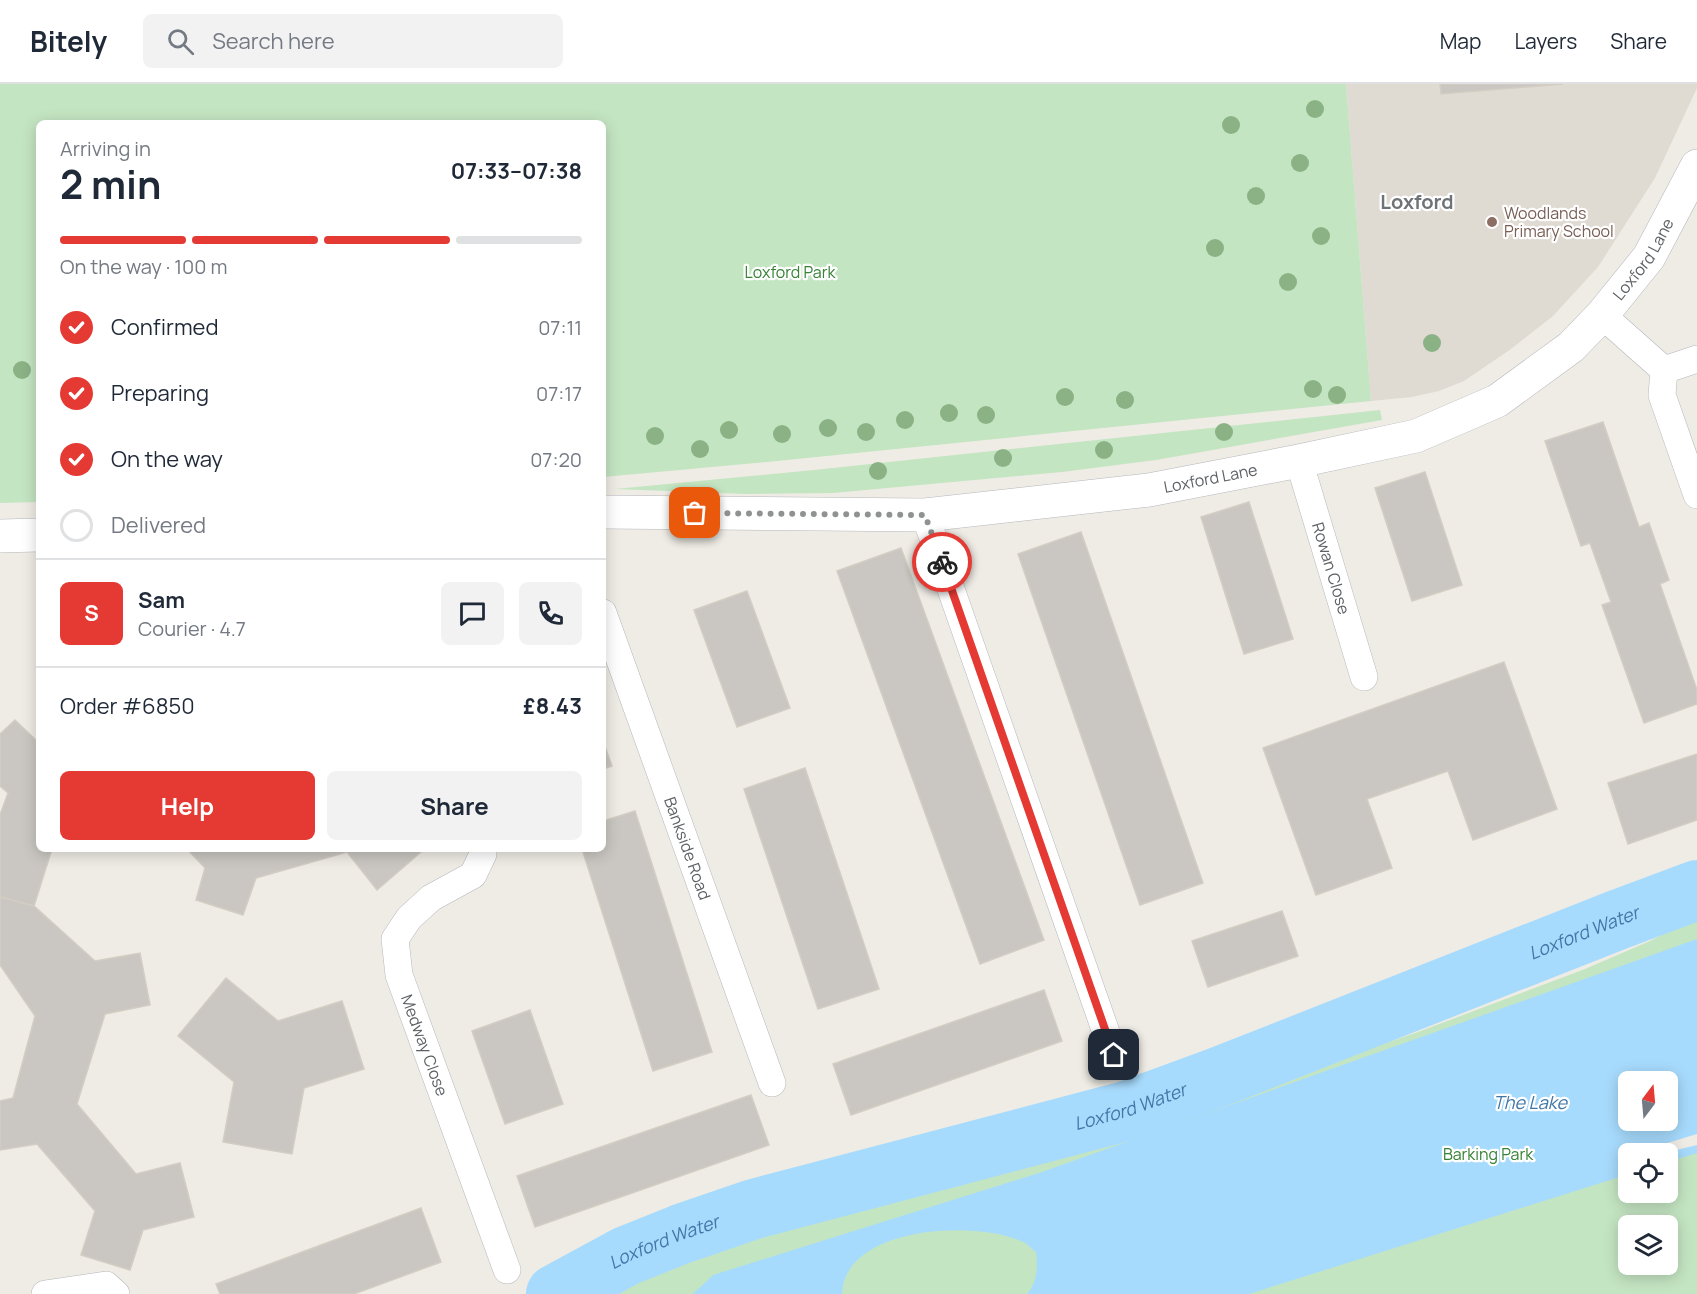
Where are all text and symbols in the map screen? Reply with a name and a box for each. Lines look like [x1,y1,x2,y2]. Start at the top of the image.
search box [143,14,563,68]
text: Bitely [30,22,107,60]
icon: search [164,25,197,58]
text: Search here [212,26,335,56]
text: Map [1440,27,1481,55]
text: Layers [1514,27,1577,55]
text: Share [1610,27,1667,55]
text: Arriving in [60,135,151,162]
text: 07:33–07:38 [451,156,582,186]
text: 2 min [60,157,161,211]
district label: Loxford [1380,188,1454,215]
place label: Woodlands Primary School [1504,202,1614,242]
street label: Loxford Lane [1608,214,1679,305]
marker: Woodlands Primary School [1485,215,1499,229]
text: On the way · 100 m [60,253,227,280]
park label: Loxford Park [745,261,837,283]
icon: check [60,311,93,344]
text: Confirmed [111,312,219,342]
text: 07:11 [538,314,582,341]
icon: check [60,377,93,410]
text: Preparing [111,378,209,408]
text: 07:17 [536,380,582,407]
icon: check [60,443,93,476]
text: On the way [111,444,223,474]
text: 07:20 [530,446,582,473]
street label: Loxford Lane [1162,458,1259,498]
pin [669,487,720,538]
icon: bag [678,496,711,529]
text: Delivered [111,510,206,540]
street label: Rowan Close [1307,520,1355,617]
courier [912,532,972,592]
icon: bike [926,546,959,579]
button: chat [441,582,504,645]
button: phone [519,582,582,645]
text: Sam [138,585,185,615]
text: S [84,598,99,628]
text: Courier · 4.7 [138,615,246,642]
text: Order #6850 [60,691,195,721]
text: £8.43 [523,691,582,721]
button: Help [60,771,315,840]
button: Share [327,771,582,840]
street label: Bankside Road [659,794,716,903]
water label: Loxford Water [1525,899,1644,965]
street label: Medway Close [396,991,453,1099]
pin [1088,1029,1139,1080]
icon: home [1097,1038,1130,1071]
north arrow [1618,1071,1678,1131]
map controls [1618,1071,1678,1275]
water label: Loxford Water [1072,1076,1192,1135]
water label: The Lake [1493,1090,1568,1114]
park label: Barking Park [1443,1143,1534,1165]
button: locate [1618,1143,1678,1203]
water label: Loxford Water [604,1208,724,1274]
button: layers [1618,1215,1678,1275]

